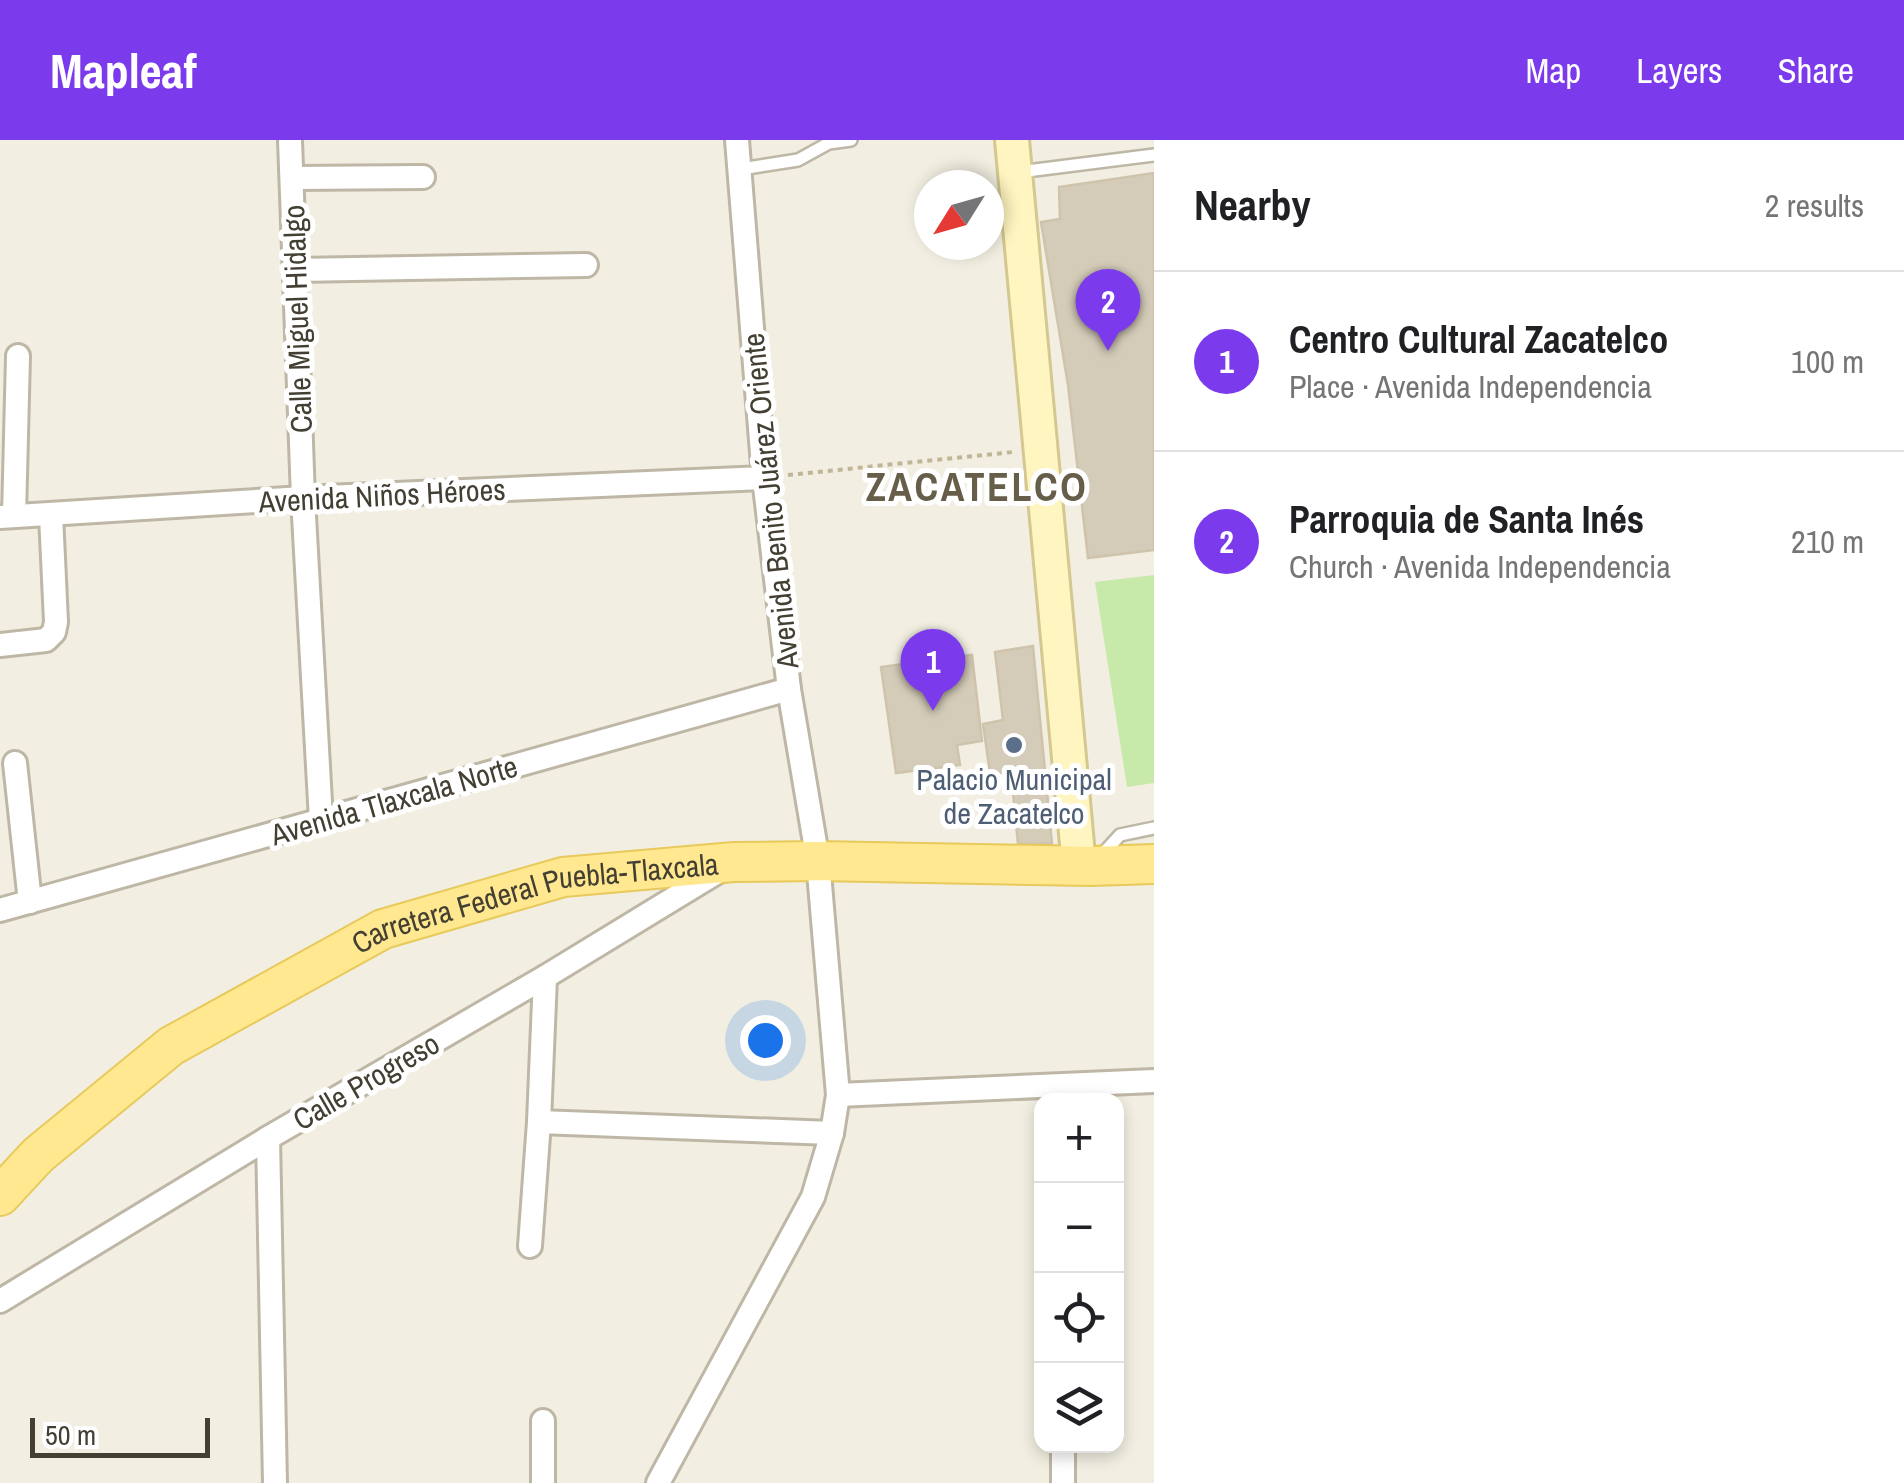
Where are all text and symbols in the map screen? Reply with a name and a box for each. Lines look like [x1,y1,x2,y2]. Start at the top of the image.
text: Mapleaf [50,38,197,103]
text: Map [1525,47,1581,94]
text: Layers [1636,47,1722,94]
text: Share [1777,47,1854,94]
north arrow [914,170,1004,260]
text: Nearby [1194,177,1311,233]
text: 2 results [1765,184,1864,227]
street label: Calle Miguel Hidalgo [273,204,321,434]
pin: 2 [1076,268,1140,351]
text: Centro Cultural Zacatelco [1289,314,1668,365]
street label: Avenida Benito Juárez Oriente [732,331,808,672]
text: 1 [1219,340,1234,383]
text: 100 m [1791,340,1864,383]
text: Place · Avenida Independencia [1289,365,1652,408]
district label: ZACATELCO [866,460,1088,513]
street label: Avenida Niños Héroes [257,469,506,521]
text: Parroquia de Santa Inés [1289,494,1644,545]
text: 2 [1219,520,1234,563]
text: 210 m [1791,520,1864,563]
text: Church · Avenida Independencia [1289,545,1671,588]
pin: 1 [900,628,966,711]
marker: Palacio Municipal de Zacatelco [1003,734,1025,756]
street label: Avenida Tlaxcala Norte [265,746,522,855]
place label: Palacio Municipal de Zacatelco [916,759,1112,833]
street label: Carretera Federal Puebla-Tlaxcala [344,843,720,963]
your location [740,1015,791,1066]
street label: Calle Progreso [286,1023,446,1139]
map controls [1034,1093,1124,1453]
button: + [1034,1093,1124,1183]
button: − [1034,1183,1124,1273]
button: locate [1034,1273,1124,1363]
button: layers [1034,1363,1124,1453]
scale bar [30,1413,210,1458]
text: 50 m [45,1416,96,1454]

